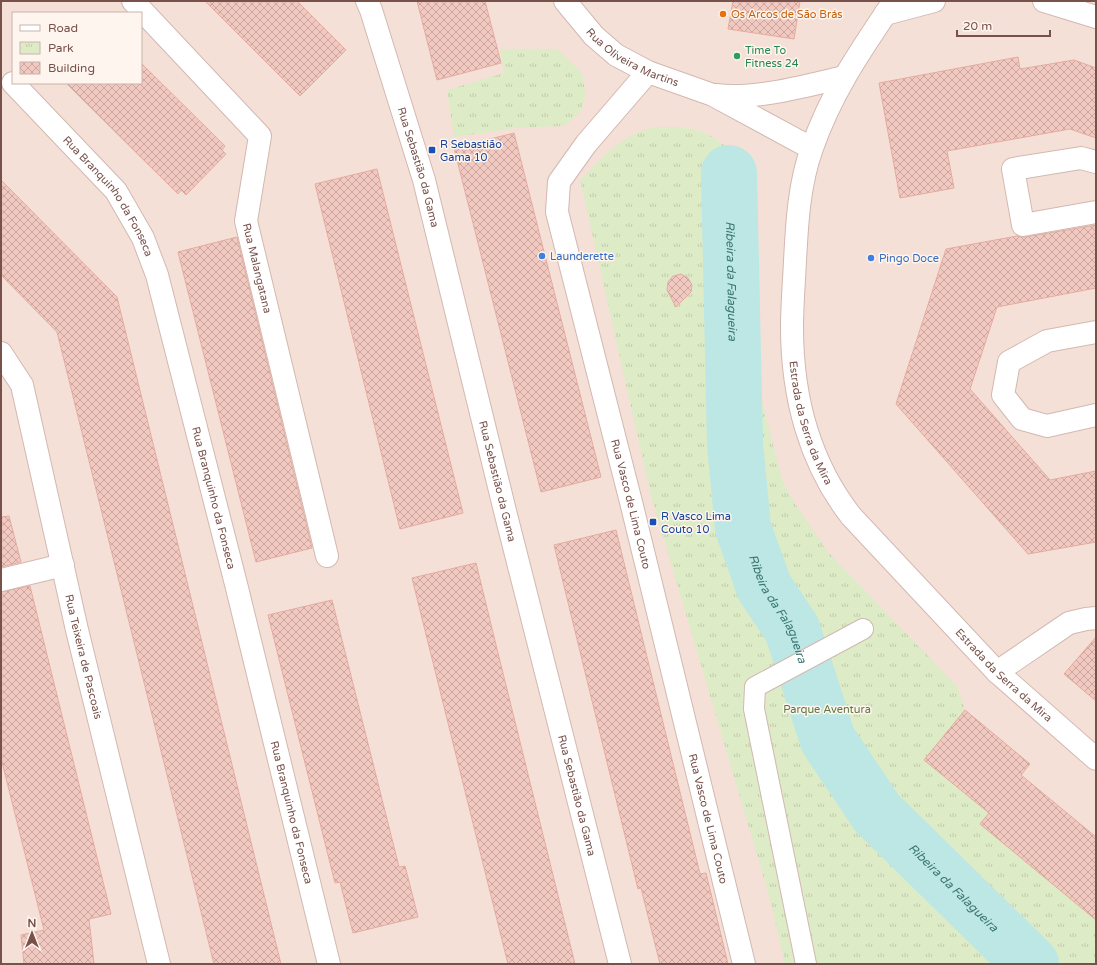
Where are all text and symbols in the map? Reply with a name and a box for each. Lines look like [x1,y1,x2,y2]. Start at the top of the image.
place label: Os Arcos de São Brás [731,8,843,21]
marker: Os Arcos de São Brás [718,9,728,19]
legend [12,12,142,84]
scale bar [957,12,1050,38]
text: 20 m [963,19,992,33]
text: Road [48,21,78,35]
street label: Rua Oliveira Martins [583,26,680,89]
text: Park [48,41,74,55]
place label: Time To Fitness 24 [745,44,799,70]
marker: Time To Fitness 24 [732,51,742,61]
text: Building [48,61,95,75]
street label: Rua Sebastião da Gama [395,105,441,229]
street label: Rua Branquinho da Fonseca [60,134,155,258]
place label: R Sebastião Gama 10 [440,138,502,164]
marker: R Sebastião Gama 10 [427,145,437,155]
water label: Ribeira da Falagueira [723,221,740,341]
street label: Rua Malangatana [240,222,274,315]
place label: Launderette [550,250,614,263]
marker: Launderette [537,251,547,261]
place label: Pingo Doce [879,252,939,265]
marker: Pingo Doce [866,253,876,263]
street label: Estrada da Serra da Mira [786,360,835,487]
street label: Rua Sebastião da Gama [476,419,519,543]
street label: Rua Branquinho da Fonseca [189,425,238,571]
street label: Rua Vasco de Lima Couto [608,438,653,571]
place label: R Vasco Lima Couto 10 [661,510,731,536]
marker: R Vasco Lima Couto 10 [648,517,658,527]
water label: Ribeira da Falagueira [746,553,810,665]
street label: Rua Teixeira de Pascoais [62,593,105,721]
street label: Estrada da Serra da Mira [953,626,1055,725]
park label: Parque Aventura [783,703,871,716]
street label: Rua Sebastião da Gama [555,733,598,857]
street label: Rua Branquinho da Fonseca [268,740,315,885]
street label: Rua Vasco de Lima Couto [686,752,730,885]
water label: Ribeira da Falagueira [906,841,1001,935]
north arrow [12,913,52,953]
text: N [28,917,36,930]

